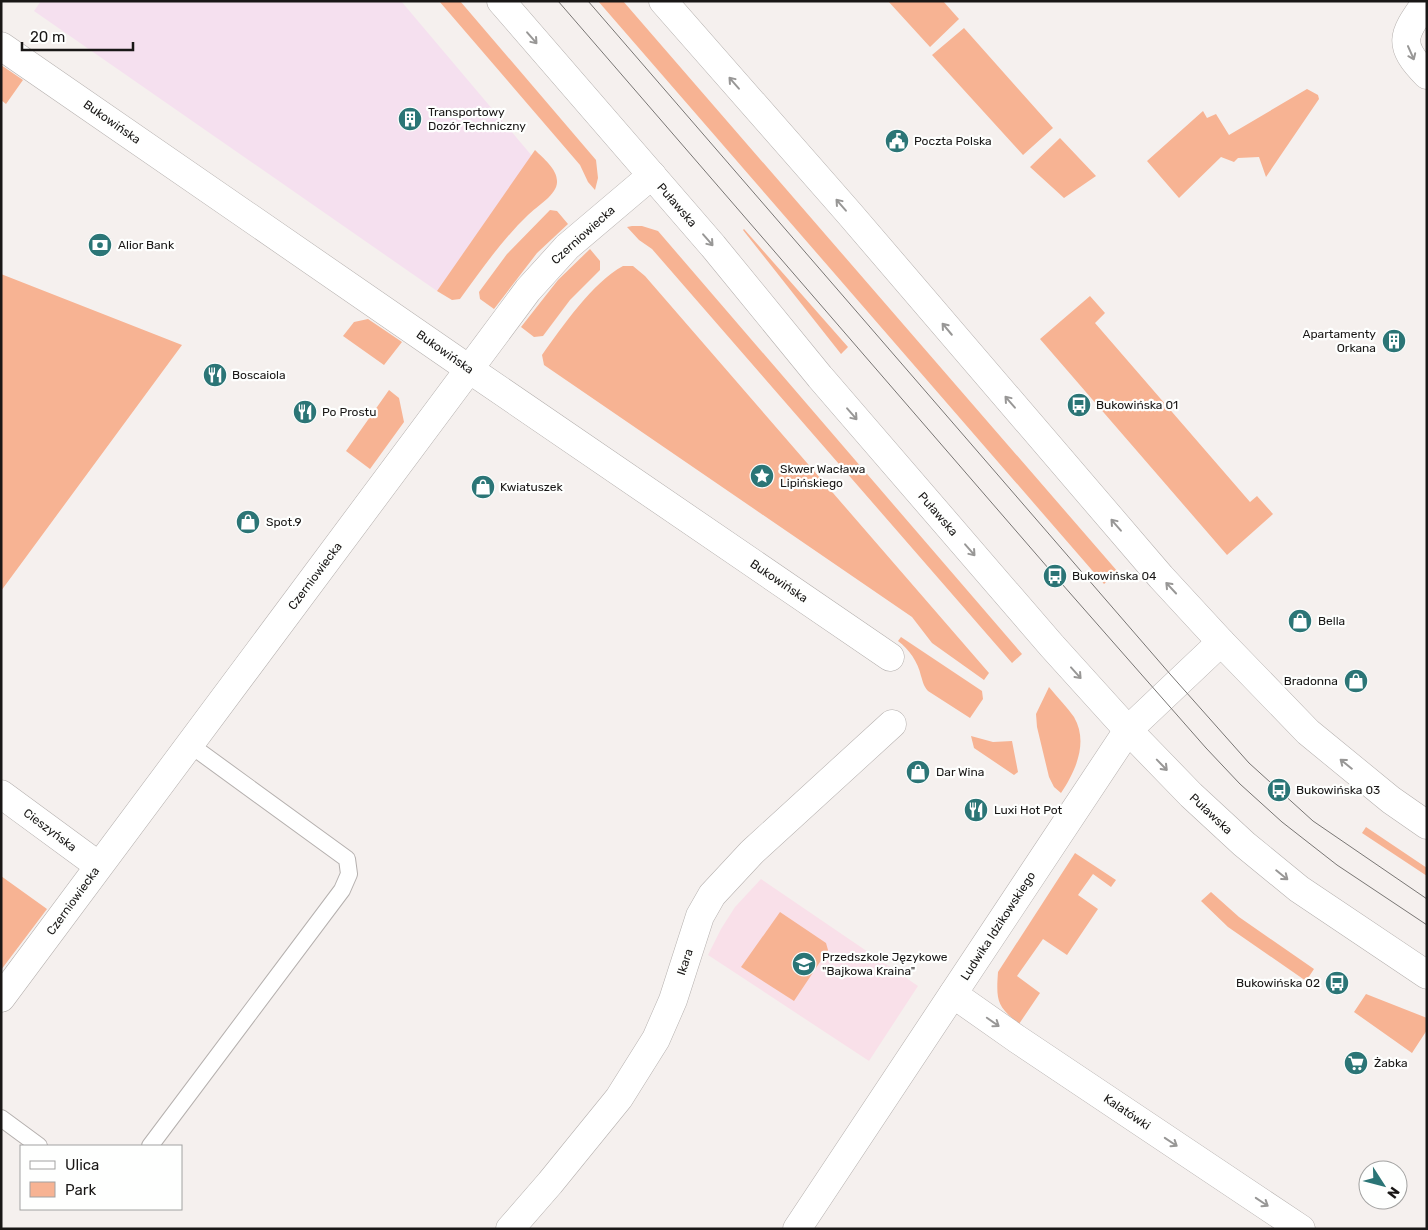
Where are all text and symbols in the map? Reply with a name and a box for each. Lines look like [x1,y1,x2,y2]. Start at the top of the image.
scale bar [22,20,134,52]
text: 20 m [30,28,65,46]
one-way arrow [527,31,538,44]
one-way arrow [1406,46,1416,61]
one-way arrow [729,76,740,89]
street label: Bukowińska [81,97,143,147]
place label: Transportowy Dozór Techniczny [428,105,526,133]
building icon: Transportowy Dozór Techniczny [397,106,423,132]
public building icon: Poczta Polska [884,128,910,154]
place label: Poczta Polska [914,134,992,148]
street label: Puławska [654,180,700,230]
one-way arrow [836,198,847,211]
street label: Czerniowiecka [548,203,618,267]
bank icon: Alior Bank [87,232,113,258]
one-way arrow [702,233,713,246]
place label: Alior Bank [118,238,175,252]
one-way arrow [941,322,952,335]
street label: Bukowińska [414,327,476,377]
place label: Apartamenty Orkana [1302,327,1376,355]
building icon: Apartamenty Orkana [1381,328,1407,354]
restaurant icon: Boscaiola [202,362,228,388]
place label: Boscaiola [232,368,286,382]
bus stop icon: Bukowińska 01 [1066,392,1092,418]
one-way arrow [1004,396,1015,409]
place label: Bukowińska 01 [1096,398,1178,412]
restaurant icon: Po Prostu [292,399,318,425]
place label: Po Prostu [322,405,377,419]
one-way arrow [846,407,857,420]
place label: Skwer Wacława Lipińskiego [780,462,865,490]
place icon: Skwer Wacława Lipińskiego [749,463,775,489]
shop icon: Kwiatuszek [470,474,496,500]
place label: Kwiatuszek [500,480,564,494]
street label: Puławska [915,489,961,539]
shop icon: Spot.9 [235,509,261,535]
place label: Spot.9 [266,515,302,529]
one-way arrow [1110,518,1122,531]
street label: Czerniowiecka [285,540,345,612]
one-way arrow [964,544,975,557]
street label: Bukowińska [748,557,810,605]
bus stop icon: Bukowińska 04 [1042,563,1068,589]
place label: Bukowińska 04 [1072,569,1157,583]
one-way arrow [1165,581,1177,594]
shop icon: Bella [1287,608,1313,634]
place label: Bella [1318,614,1345,628]
one-way arrow [1070,666,1082,679]
shop icon: Bradonna [1343,668,1369,694]
place label: Bradonna [1284,674,1338,688]
one-way arrow [1340,758,1353,769]
shop icon: Dar Wina [905,759,931,785]
one-way arrow [1156,759,1168,772]
place label: Dar Wina [936,765,984,779]
bus stop icon: Bukowińska 03 [1266,777,1292,803]
place label: Bukowińska 03 [1296,783,1380,797]
street label: Puławska [1187,791,1235,837]
restaurant icon: Luxi Hot Pot [963,797,989,823]
place label: Luxi Hot Pot [994,803,1063,817]
street label: Cieszyńska [21,806,79,854]
street label: Czerniowiecka [44,864,102,938]
street label: Ludwika Idzikowskiego [958,869,1038,983]
one-way arrow [1275,869,1288,880]
street label: Ikara [674,947,696,977]
place label: Przedszkole Językowe "Bajkowa Kraina" [822,950,948,978]
school or university icon: Przedszkole Językowe "Bajkowa Kraina" [791,951,817,977]
bus stop icon: Bukowińska 02 [1324,970,1350,996]
place label: Bukowińska 02 [1236,976,1320,990]
one-way arrow [986,1017,1000,1027]
supermarket icon: Żabka [1343,1050,1369,1076]
place label: Żabka [1374,1056,1408,1070]
street label: Kalatówki [1101,1091,1153,1133]
one-way arrow [1164,1137,1178,1147]
legend [20,1145,182,1210]
text: Ulica [65,1156,99,1174]
north arrow [1358,1160,1408,1210]
text: Park [65,1181,96,1199]
text: N [1383,1183,1403,1201]
one-way arrow [1254,1197,1268,1207]

